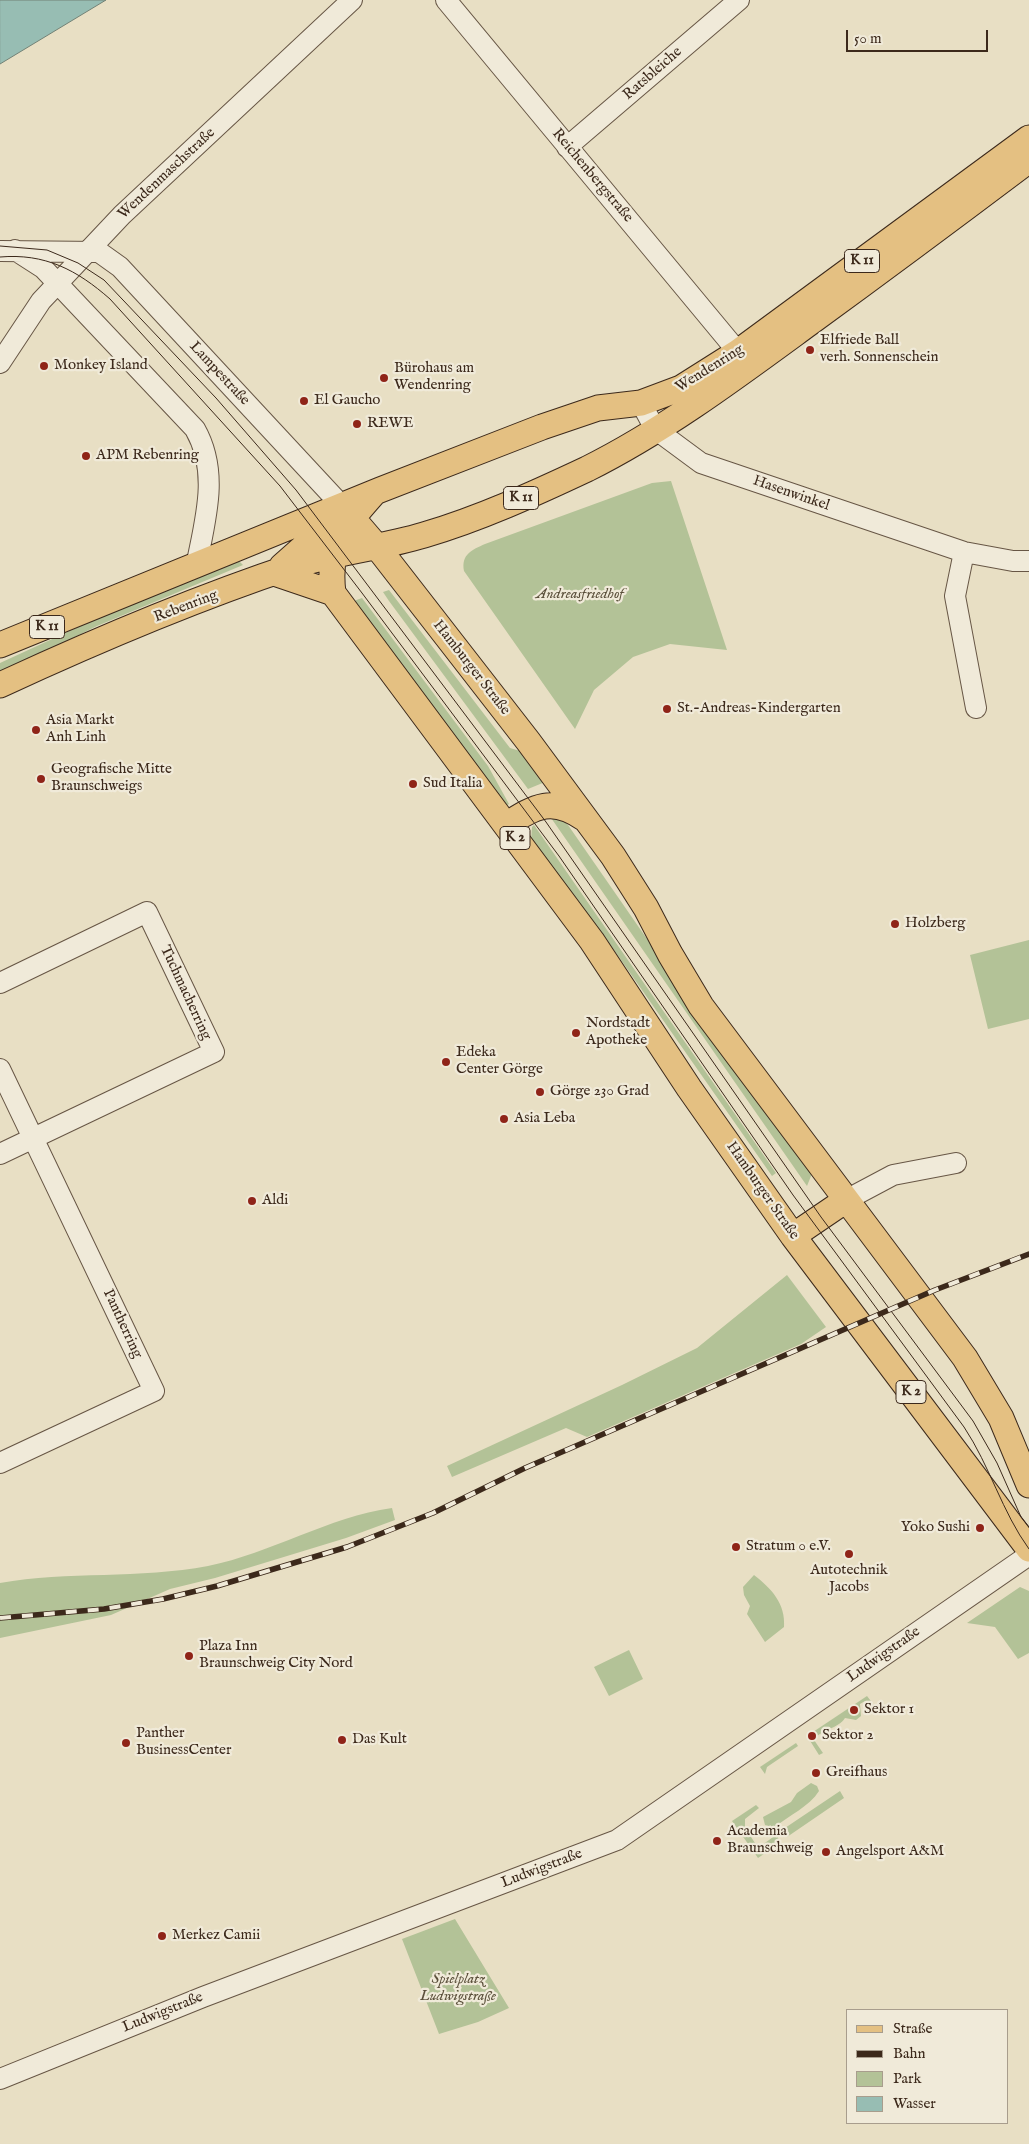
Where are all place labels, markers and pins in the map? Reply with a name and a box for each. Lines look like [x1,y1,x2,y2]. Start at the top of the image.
place label: Elfriede Ball verh. Sonnenschein [820,332,939,367]
marker: Elfriede Ball verh. Sonnenschein [804,344,816,356]
place label: Monkey Island [54,357,148,375]
marker: Monkey Island [38,360,50,372]
place label: Bürohaus am Wendenring [394,360,474,395]
marker: Bürohaus am Wendenring [378,372,390,384]
place label: El Gaucho [314,392,380,410]
marker: El Gaucho [298,395,310,407]
place label: REWE [367,415,413,433]
marker: REWE [351,418,363,430]
place label: APM Rebenring [96,447,199,465]
marker: APM Rebenring [80,450,92,462]
place label: St.-Andreas-Kindergarten [677,700,841,718]
marker: St.-Andreas-Kindergarten [661,703,673,715]
place label: Asia Markt Anh Linh [46,712,114,747]
marker: Asia Markt Anh Linh [30,724,42,736]
place label: Geografische Mitte Braunschweigs [51,761,172,796]
marker: Geografische Mitte Braunschweigs [35,773,47,785]
place label: Sud Italia [423,775,482,793]
marker: Sud Italia [407,778,419,790]
place label: Holzberg [905,915,965,933]
marker: Holzberg [889,918,901,930]
place label: Nordstadt Apotheke [586,1015,650,1050]
marker: Nordstadt Apotheke [570,1027,582,1039]
place label: Edeka Center Görge [456,1044,543,1079]
marker: Edeka Center Görge [440,1056,452,1068]
place label: Görge 230 Grad [550,1083,649,1101]
marker: Görge 230 Grad [534,1086,546,1098]
place label: Asia Leba [514,1110,575,1128]
marker: Asia Leba [498,1113,510,1125]
place label: Aldi [262,1192,288,1210]
marker: Aldi [246,1195,258,1207]
place label: Yoko Sushi [901,1519,970,1537]
marker: Yoko Sushi [974,1522,986,1534]
place label: Stratum 0 e.V. [746,1538,831,1556]
marker: Stratum 0 e.V. [730,1541,742,1553]
marker: Autotechnik Jacobs [843,1548,855,1560]
place label: Autotechnik Jacobs [810,1562,888,1597]
place label: Plaza Inn Braunschweig City Nord [199,1638,353,1673]
marker: Plaza Inn Braunschweig City Nord [183,1650,195,1662]
place label: Sektor 1 [864,1701,914,1719]
marker: Sektor 1 [848,1704,860,1716]
place label: Panther BusinessCenter [136,1725,232,1760]
place label: Sektor 2 [822,1727,874,1745]
marker: Sektor 2 [806,1730,818,1742]
place label: Das Kult [352,1731,407,1749]
marker: Das Kult [336,1734,348,1746]
marker: Panther BusinessCenter [120,1737,132,1749]
place label: Greifhaus [826,1764,887,1782]
marker: Greifhaus [810,1767,822,1779]
place label: Academia Braunschweig [727,1823,813,1858]
marker: Academia Braunschweig [711,1835,723,1847]
place label: Angelsport A&M [836,1843,944,1861]
marker: Angelsport A&M [820,1846,832,1858]
place label: Merkez Camii [172,1927,260,1945]
marker: Merkez Camii [156,1930,168,1942]

